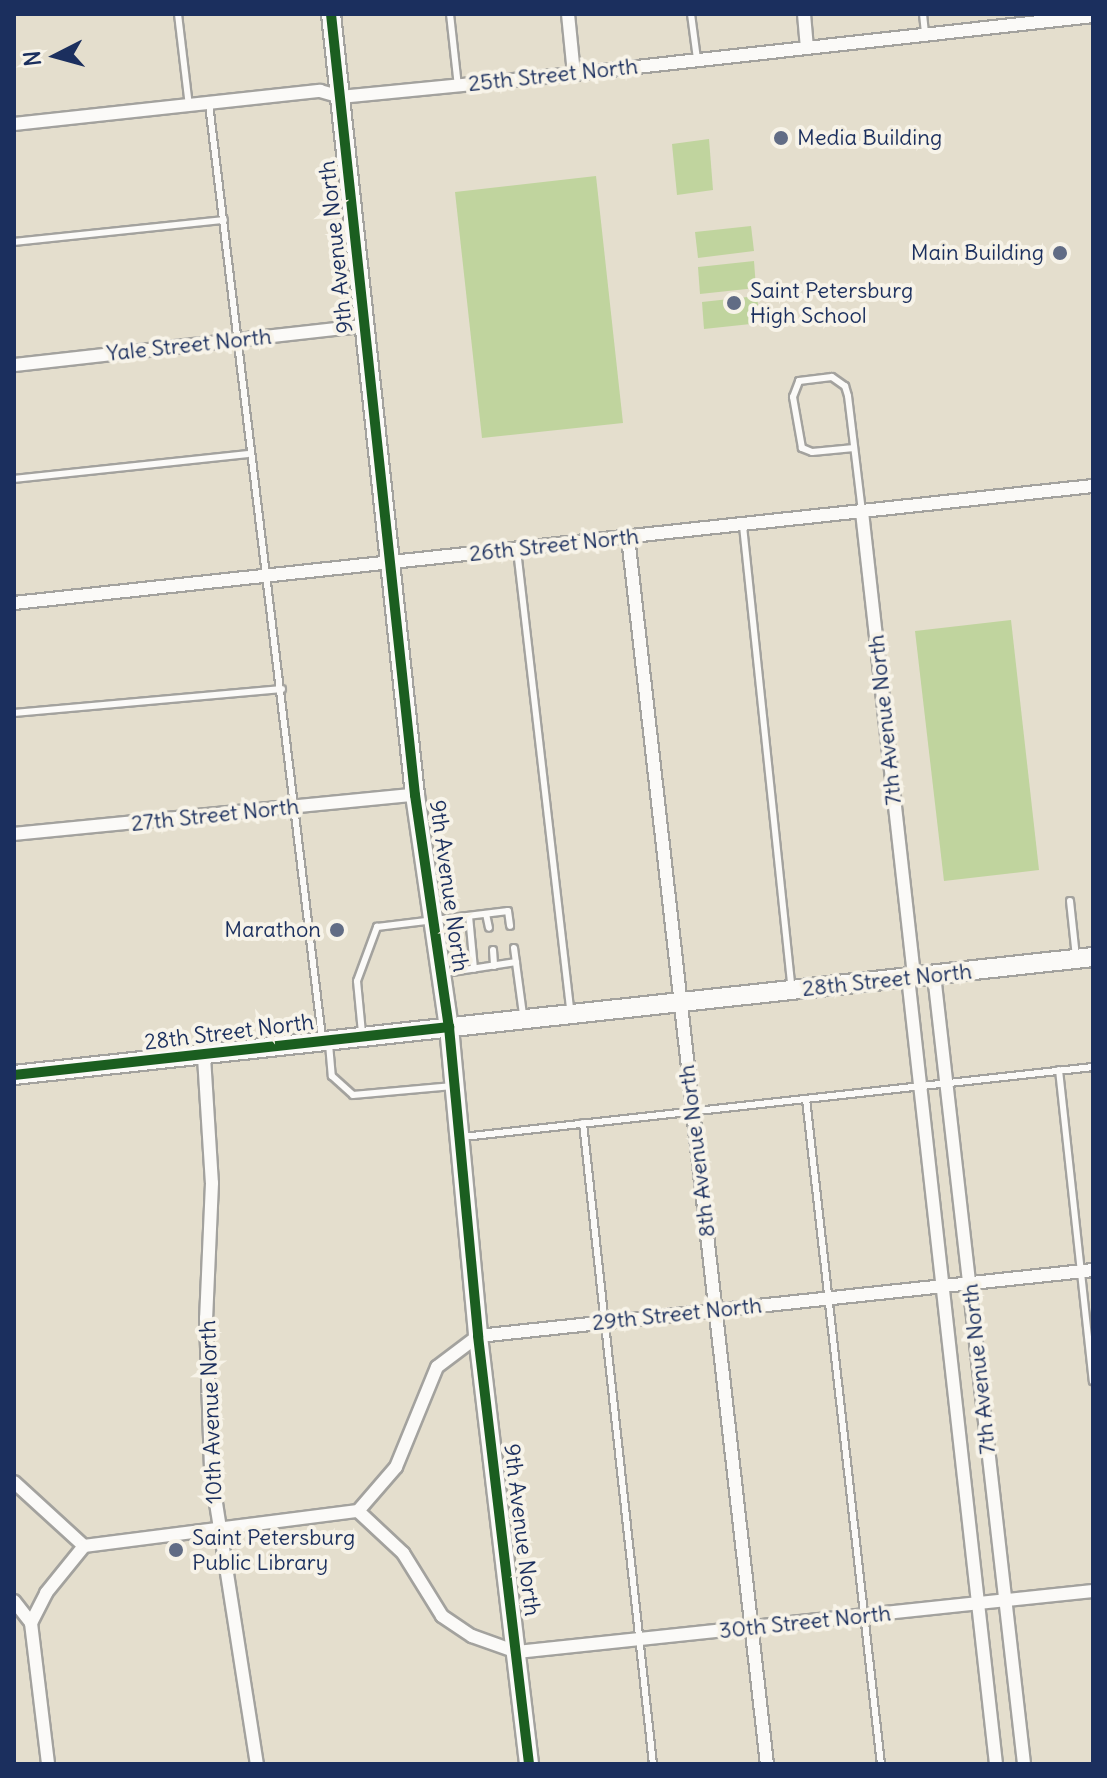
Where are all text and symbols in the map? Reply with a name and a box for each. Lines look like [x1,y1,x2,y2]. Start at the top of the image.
north arrow [16,16,96,96]
text: N [17,49,47,68]
street label: 25th Street North [467,53,639,97]
place label: Media Building [797,125,942,151]
marker: Media Building [772,129,790,147]
street label: 9th Avenue North [314,159,358,335]
place label: Main Building [911,240,1044,266]
marker: Main Building [1051,244,1069,262]
place label: Saint Petersburg High School [750,277,913,328]
marker: Saint Petersburg High School [725,294,743,312]
street label: Yale Street North [105,323,273,367]
street label: 26th Street North [468,523,640,567]
street label: 7th Avenue North [863,633,907,807]
street label: 27th Street North [130,793,300,837]
street label: 9th Avenue North [424,798,474,974]
place label: Marathon [224,917,321,943]
marker: Marathon [328,921,346,939]
street label: 28th Street North [801,958,973,1002]
street label: 28th Street North [143,1009,315,1055]
street label: 8th Avenue North [673,1063,721,1239]
street label: 7th Avenue North [957,1282,1001,1456]
street label: 29th Street North [591,1292,763,1336]
street label: 10th Avenue North [195,1320,227,1504]
street label: 9th Avenue North [498,1442,546,1618]
place label: Saint Petersburg Public Library [192,1524,355,1576]
marker: Saint Petersburg Public Library [167,1541,185,1559]
street label: 30th Street North [718,1600,892,1644]

